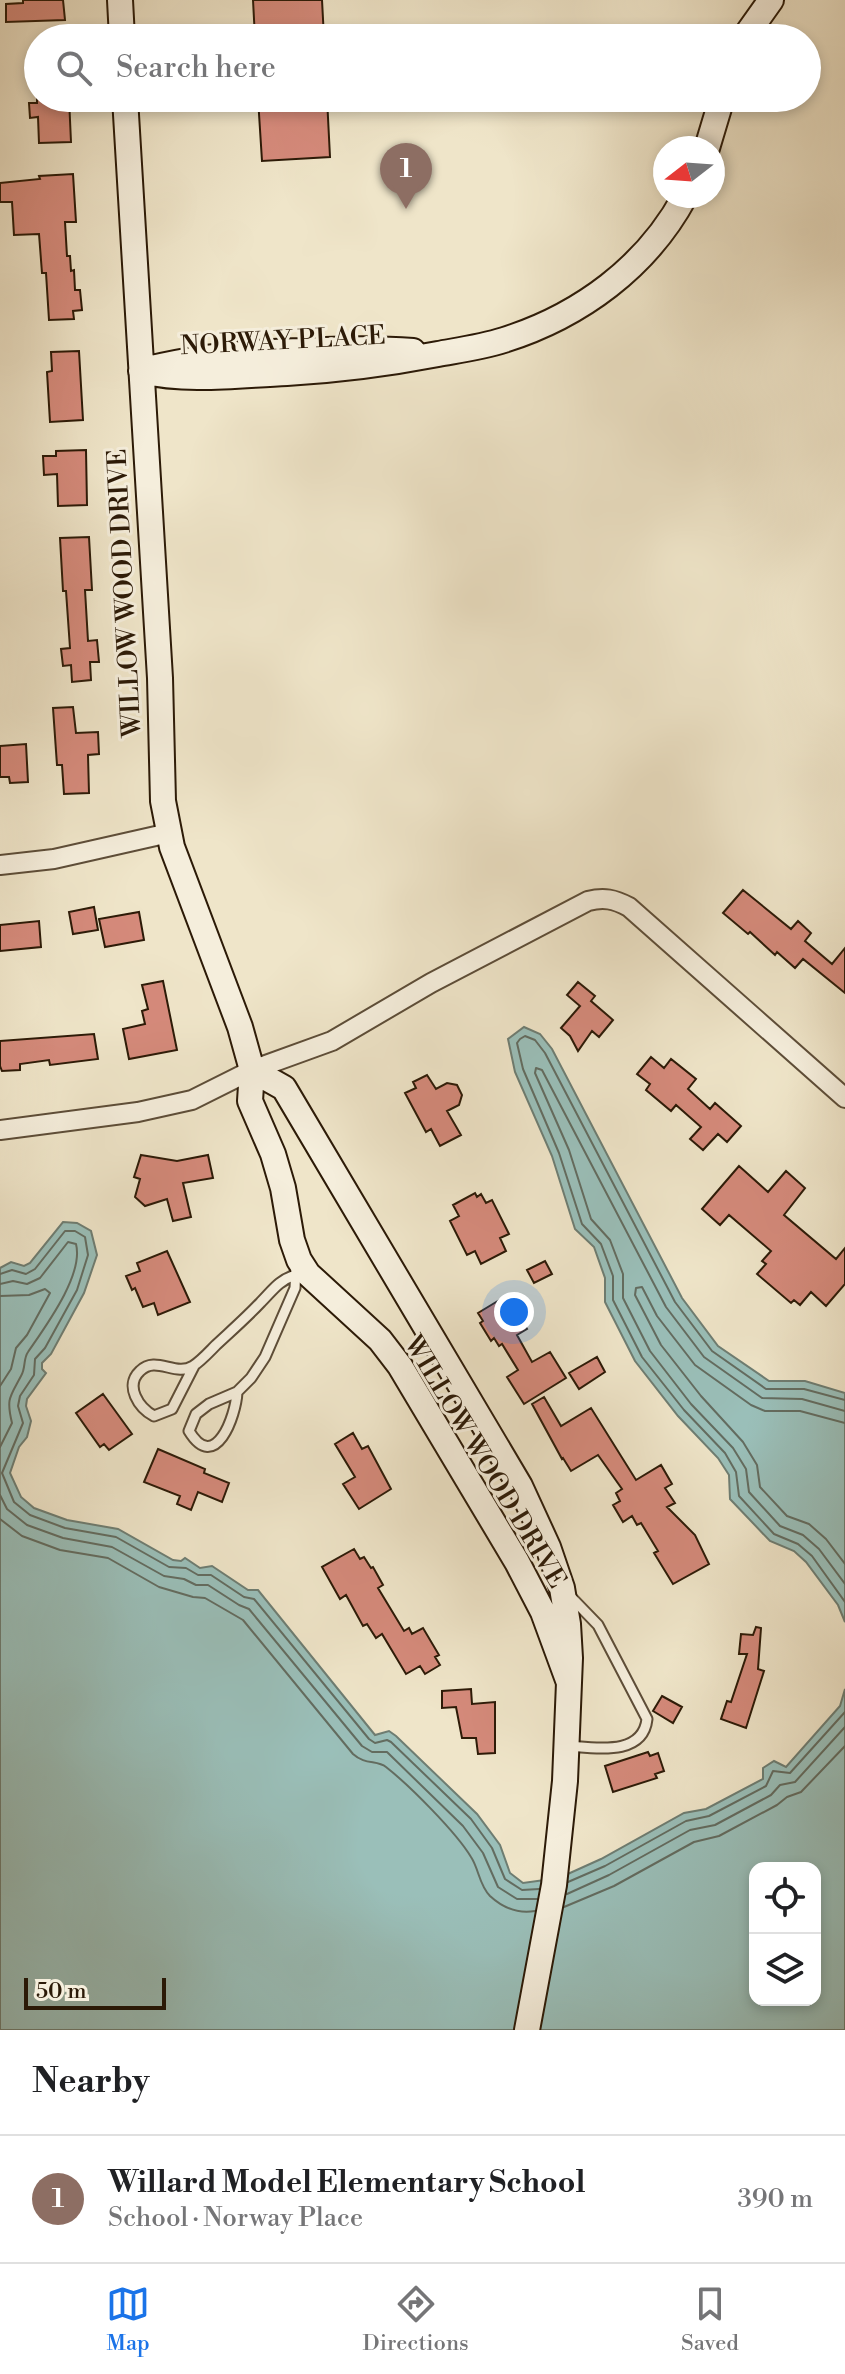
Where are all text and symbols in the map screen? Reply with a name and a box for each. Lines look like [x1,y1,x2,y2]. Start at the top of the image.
search box [24,24,821,112]
icon: search [52,46,96,90]
text: Search here [116,49,276,87]
north arrow [653,136,725,208]
pin: 1 [380,143,432,209]
street label: NORWAY PLACE [180,320,386,362]
street label: WILLOW WOOD DRIVE [101,448,149,739]
your location [494,1292,534,1332]
street label: WILLOW WOOD DRIVE [396,1329,573,1594]
map controls [749,1862,821,2006]
button: locate [749,1862,821,1934]
button: layers [749,1934,821,2006]
scale bar [24,1974,166,2010]
text: 50 m [36,1978,87,2005]
text: Nearby [32,2061,150,2103]
text: Willard Model Elementary School [108,2164,585,2202]
text: 1 [52,2183,64,2215]
text: 390 m [738,2183,813,2215]
text: School · Norway Place [108,2202,363,2234]
tab: Map [106,2282,150,2357]
tab: Directions [363,2282,469,2357]
tab: Saved [681,2282,739,2357]

